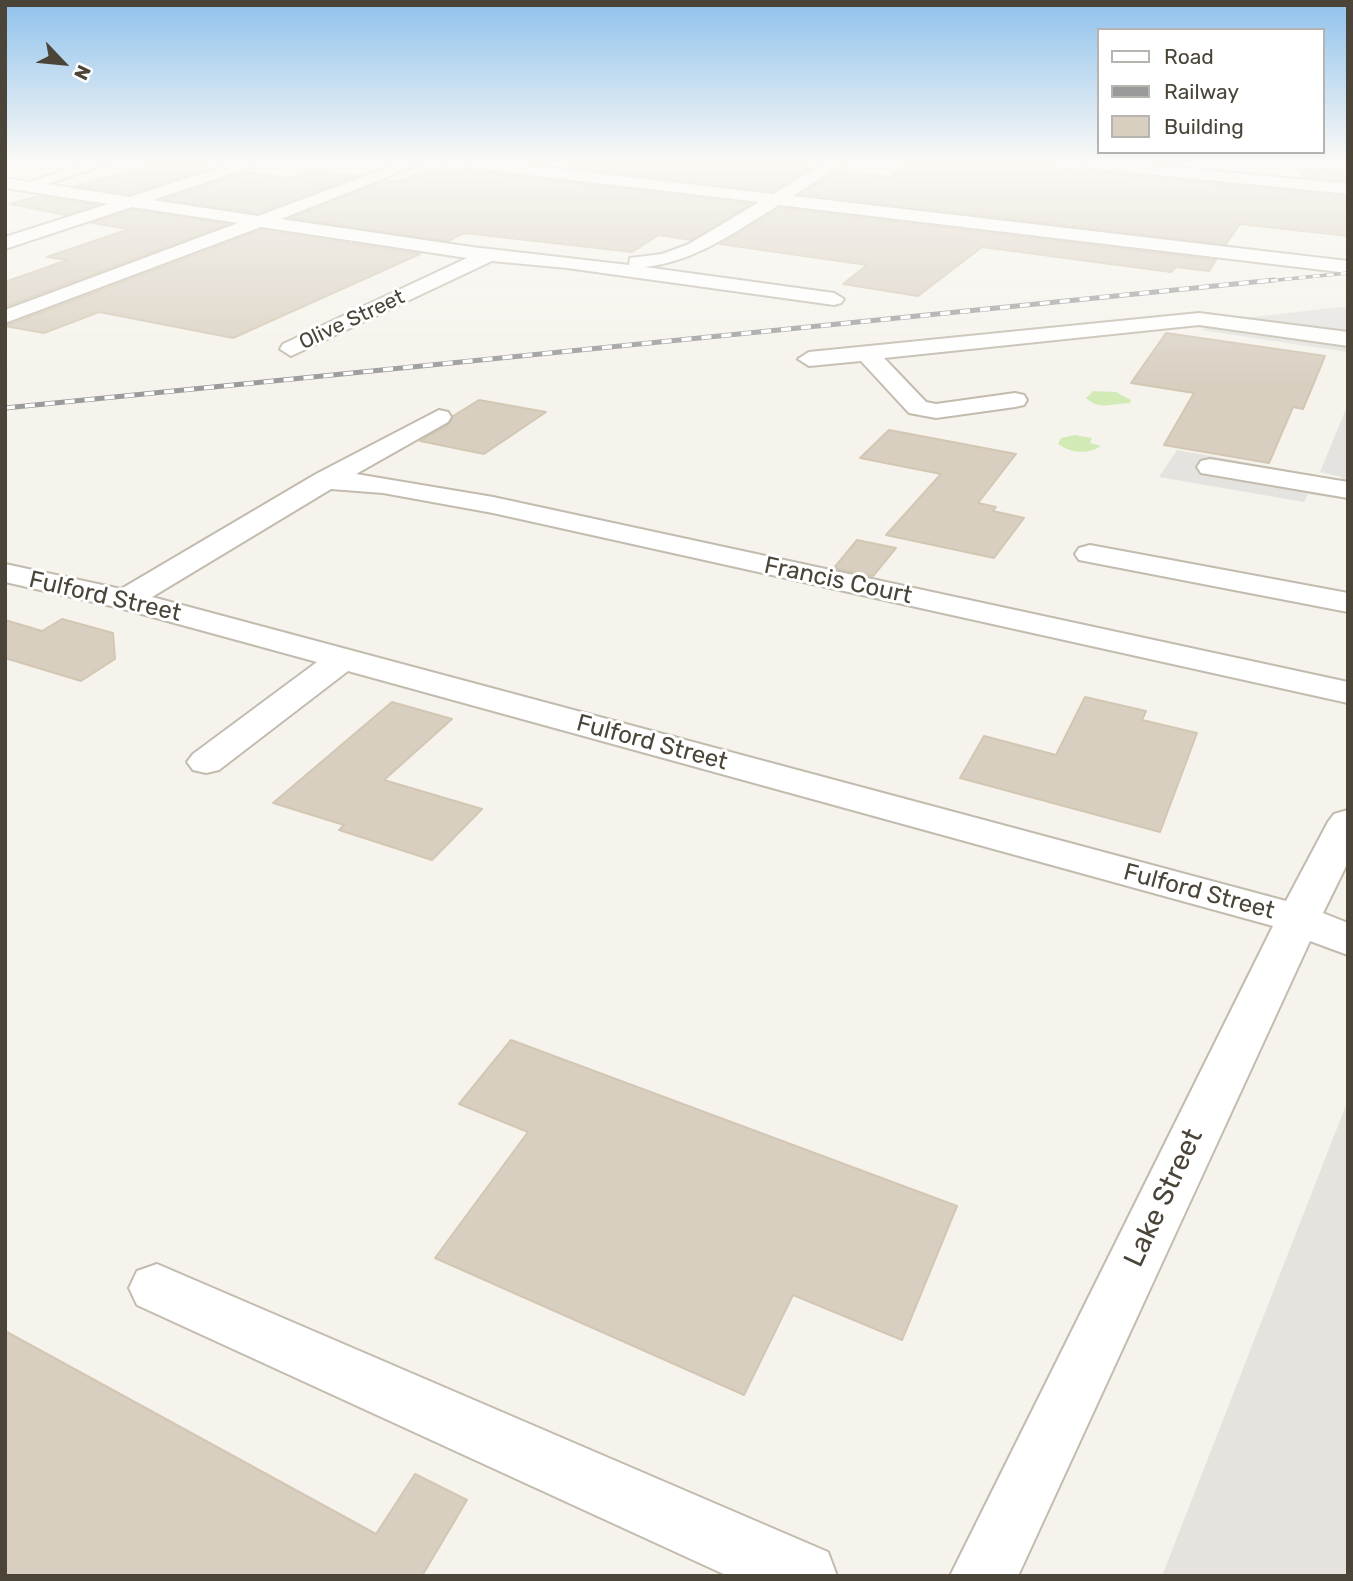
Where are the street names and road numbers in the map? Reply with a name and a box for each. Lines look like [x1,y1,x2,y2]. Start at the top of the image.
street label: Olive Street [295,285,409,355]
street label: Francis Court [762,551,914,611]
street label: Fulford Street [26,566,184,628]
street label: Fulford Street [573,709,731,777]
street label: Fulford Street [1120,858,1278,926]
street label: Lake Street [1117,1124,1211,1272]

